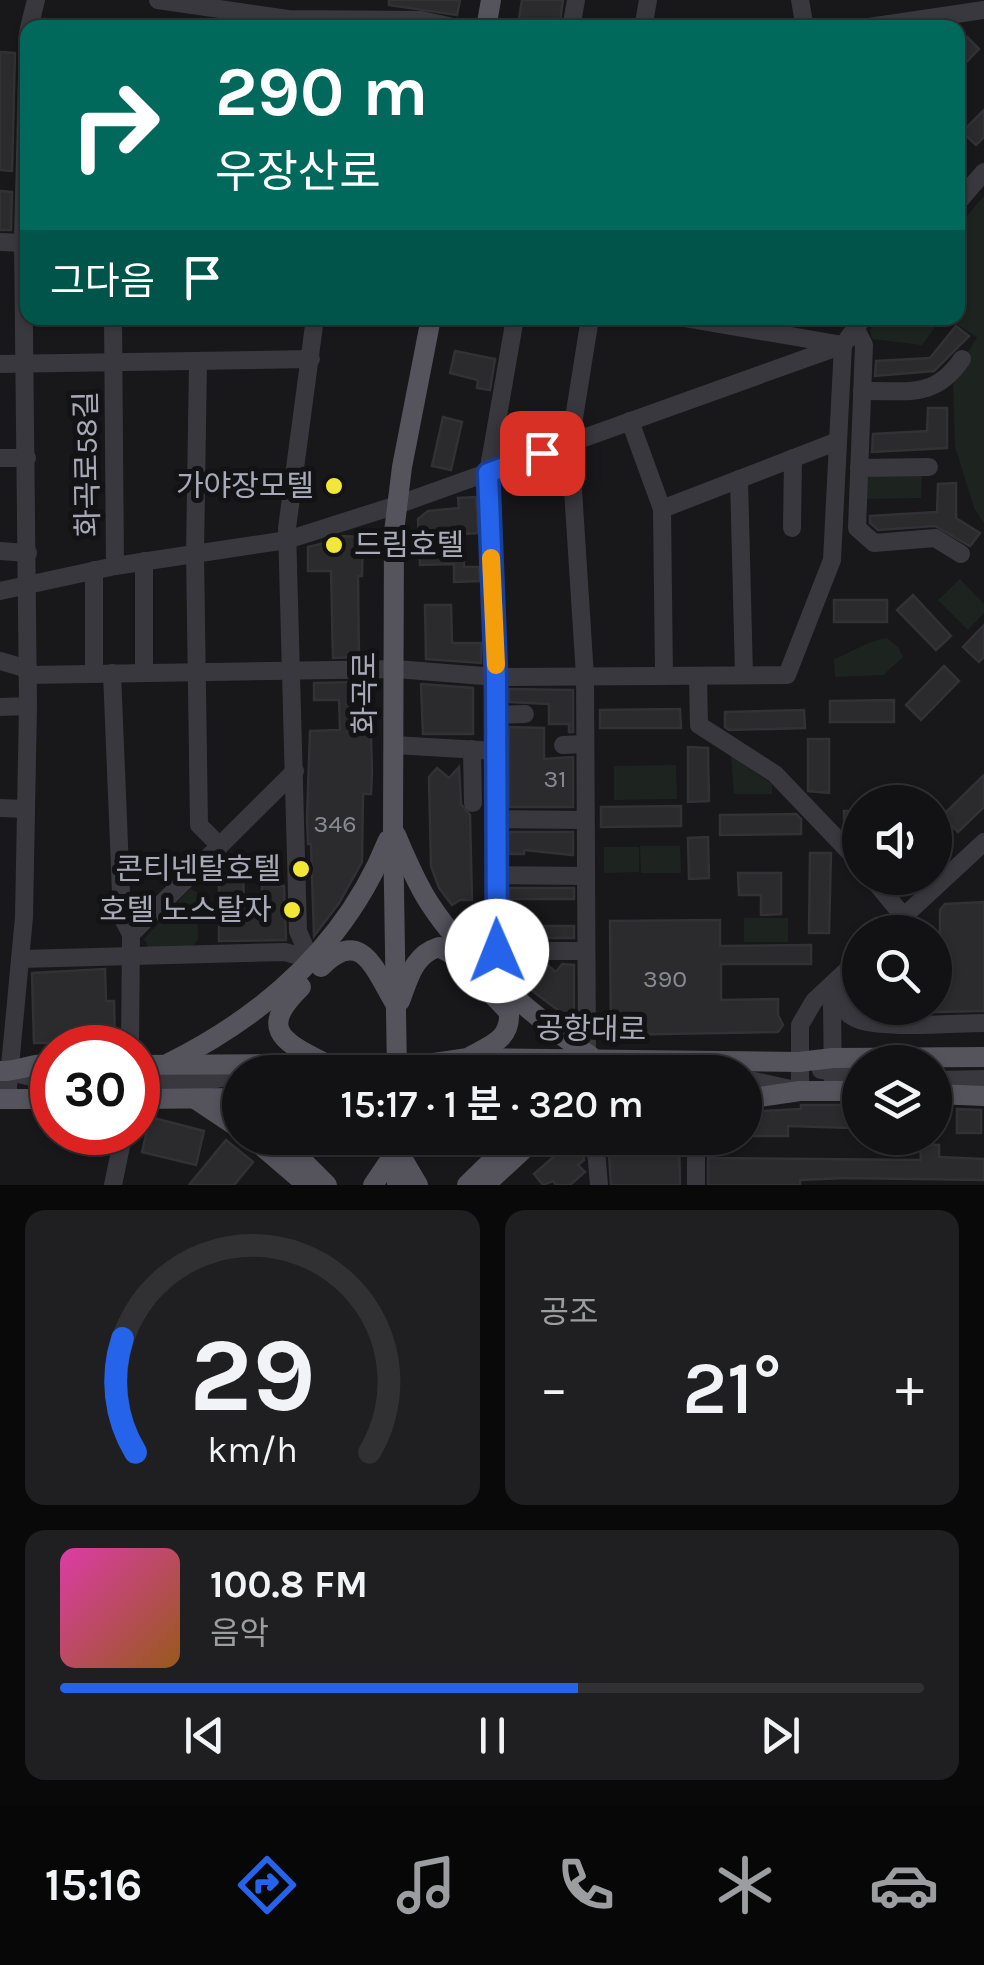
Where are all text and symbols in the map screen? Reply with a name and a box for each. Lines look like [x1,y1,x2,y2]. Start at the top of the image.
text: 290 m [215,51,428,133]
icon: right [50,60,180,190]
text: 우장산로 [215,146,381,198]
icon: arrive [175,250,230,305]
text: 그다음 [50,259,155,304]
street label: 화곡로58길 [68,391,106,537]
pin [500,411,585,496]
icon: arrive [515,426,570,481]
place label: 가야장모텔 [176,468,314,504]
marker: 가야장모텔 [323,475,345,497]
place label: 드림호텔 [354,527,464,563]
marker: 드림호텔 [323,534,345,556]
street label: 화곡로 [347,652,383,734]
house number: 31 [543,764,567,793]
map controls [842,785,952,1155]
button: sound [842,785,952,895]
house number: 346 [313,809,357,838]
place label: 콘티넨탈호텔 [115,851,281,887]
marker: 콘티넨탈호텔 [290,858,312,880]
place label: 호텔 노스탈자 [99,892,272,928]
marker: 호텔 노스탈자 [281,899,303,921]
position arrow [445,899,549,1003]
button: search [842,915,952,1025]
house number: 390 [643,964,687,993]
street label: 공항대로 [535,1010,647,1048]
speed limit sign: 30 [30,1025,160,1155]
button: layers [842,1045,952,1155]
text: 15:17 · 1 분 · 320 m [340,1082,644,1127]
text: 공조 [540,1294,598,1331]
text: 29 [189,1315,315,1436]
text: 21° [682,1344,781,1432]
text: − [540,1356,568,1420]
text: + [895,1356,924,1420]
text: km/h [207,1429,298,1471]
text: 100.8 FM [210,1562,368,1607]
text: 음악 [210,1615,269,1652]
icon: previous [177,1708,232,1763]
icon: pause [465,1708,520,1763]
icon: next [753,1708,808,1763]
icon: directions [232,1850,302,1920]
icon: music [391,1850,461,1920]
icon: phone [551,1850,621,1920]
icon: climate [710,1850,780,1920]
icon: car [869,1850,939,1920]
text: 15:16 [45,1859,142,1911]

